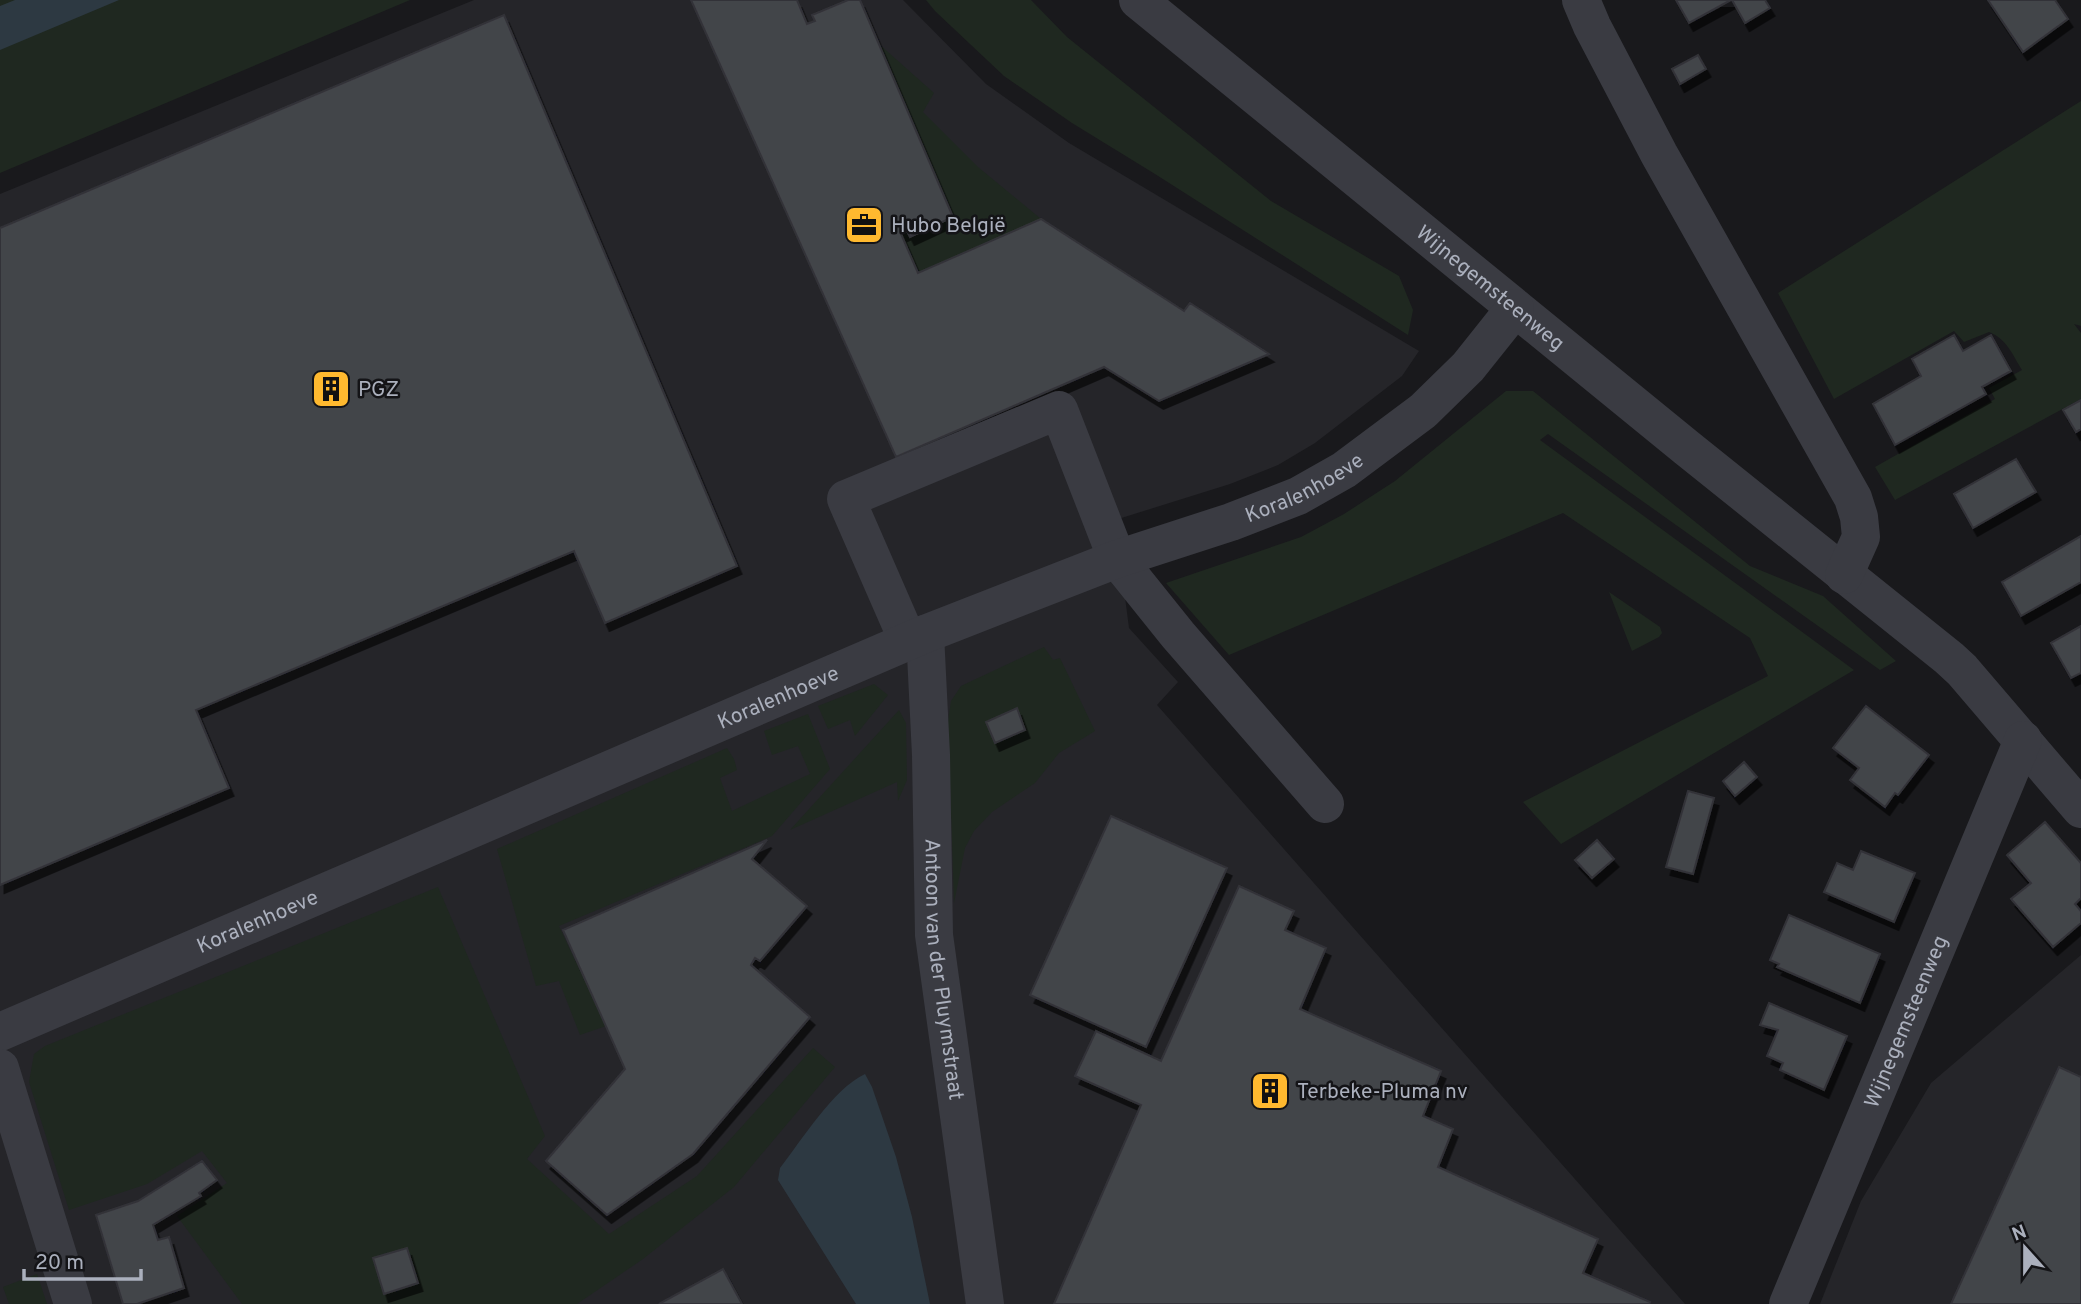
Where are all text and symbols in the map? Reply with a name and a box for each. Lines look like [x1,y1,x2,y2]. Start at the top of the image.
office icon: Hubo België [843,204,885,246]
place label: Hubo België [891,213,1006,240]
street label: Wijnegemsteenweg [1410,220,1570,358]
building icon: PGZ [310,368,352,410]
place label: PGZ [358,377,399,404]
street label: Koralenhoeve [1242,448,1370,530]
street label: Koralenhoeve [714,661,844,737]
street label: Antoon van der Pluymstraat [917,838,969,1102]
street label: Koralenhoeve [193,885,323,961]
street label: Wijnegemsteenweg [1859,932,1955,1112]
building icon: Terbeke-Pluma nv [1249,1070,1291,1112]
place label: Terbeke-Pluma nv [1297,1079,1468,1106]
north arrow [1990,1213,2060,1283]
text: N [2009,1220,2030,1248]
scale bar [24,1238,142,1282]
text: 20 m [35,1250,84,1277]

